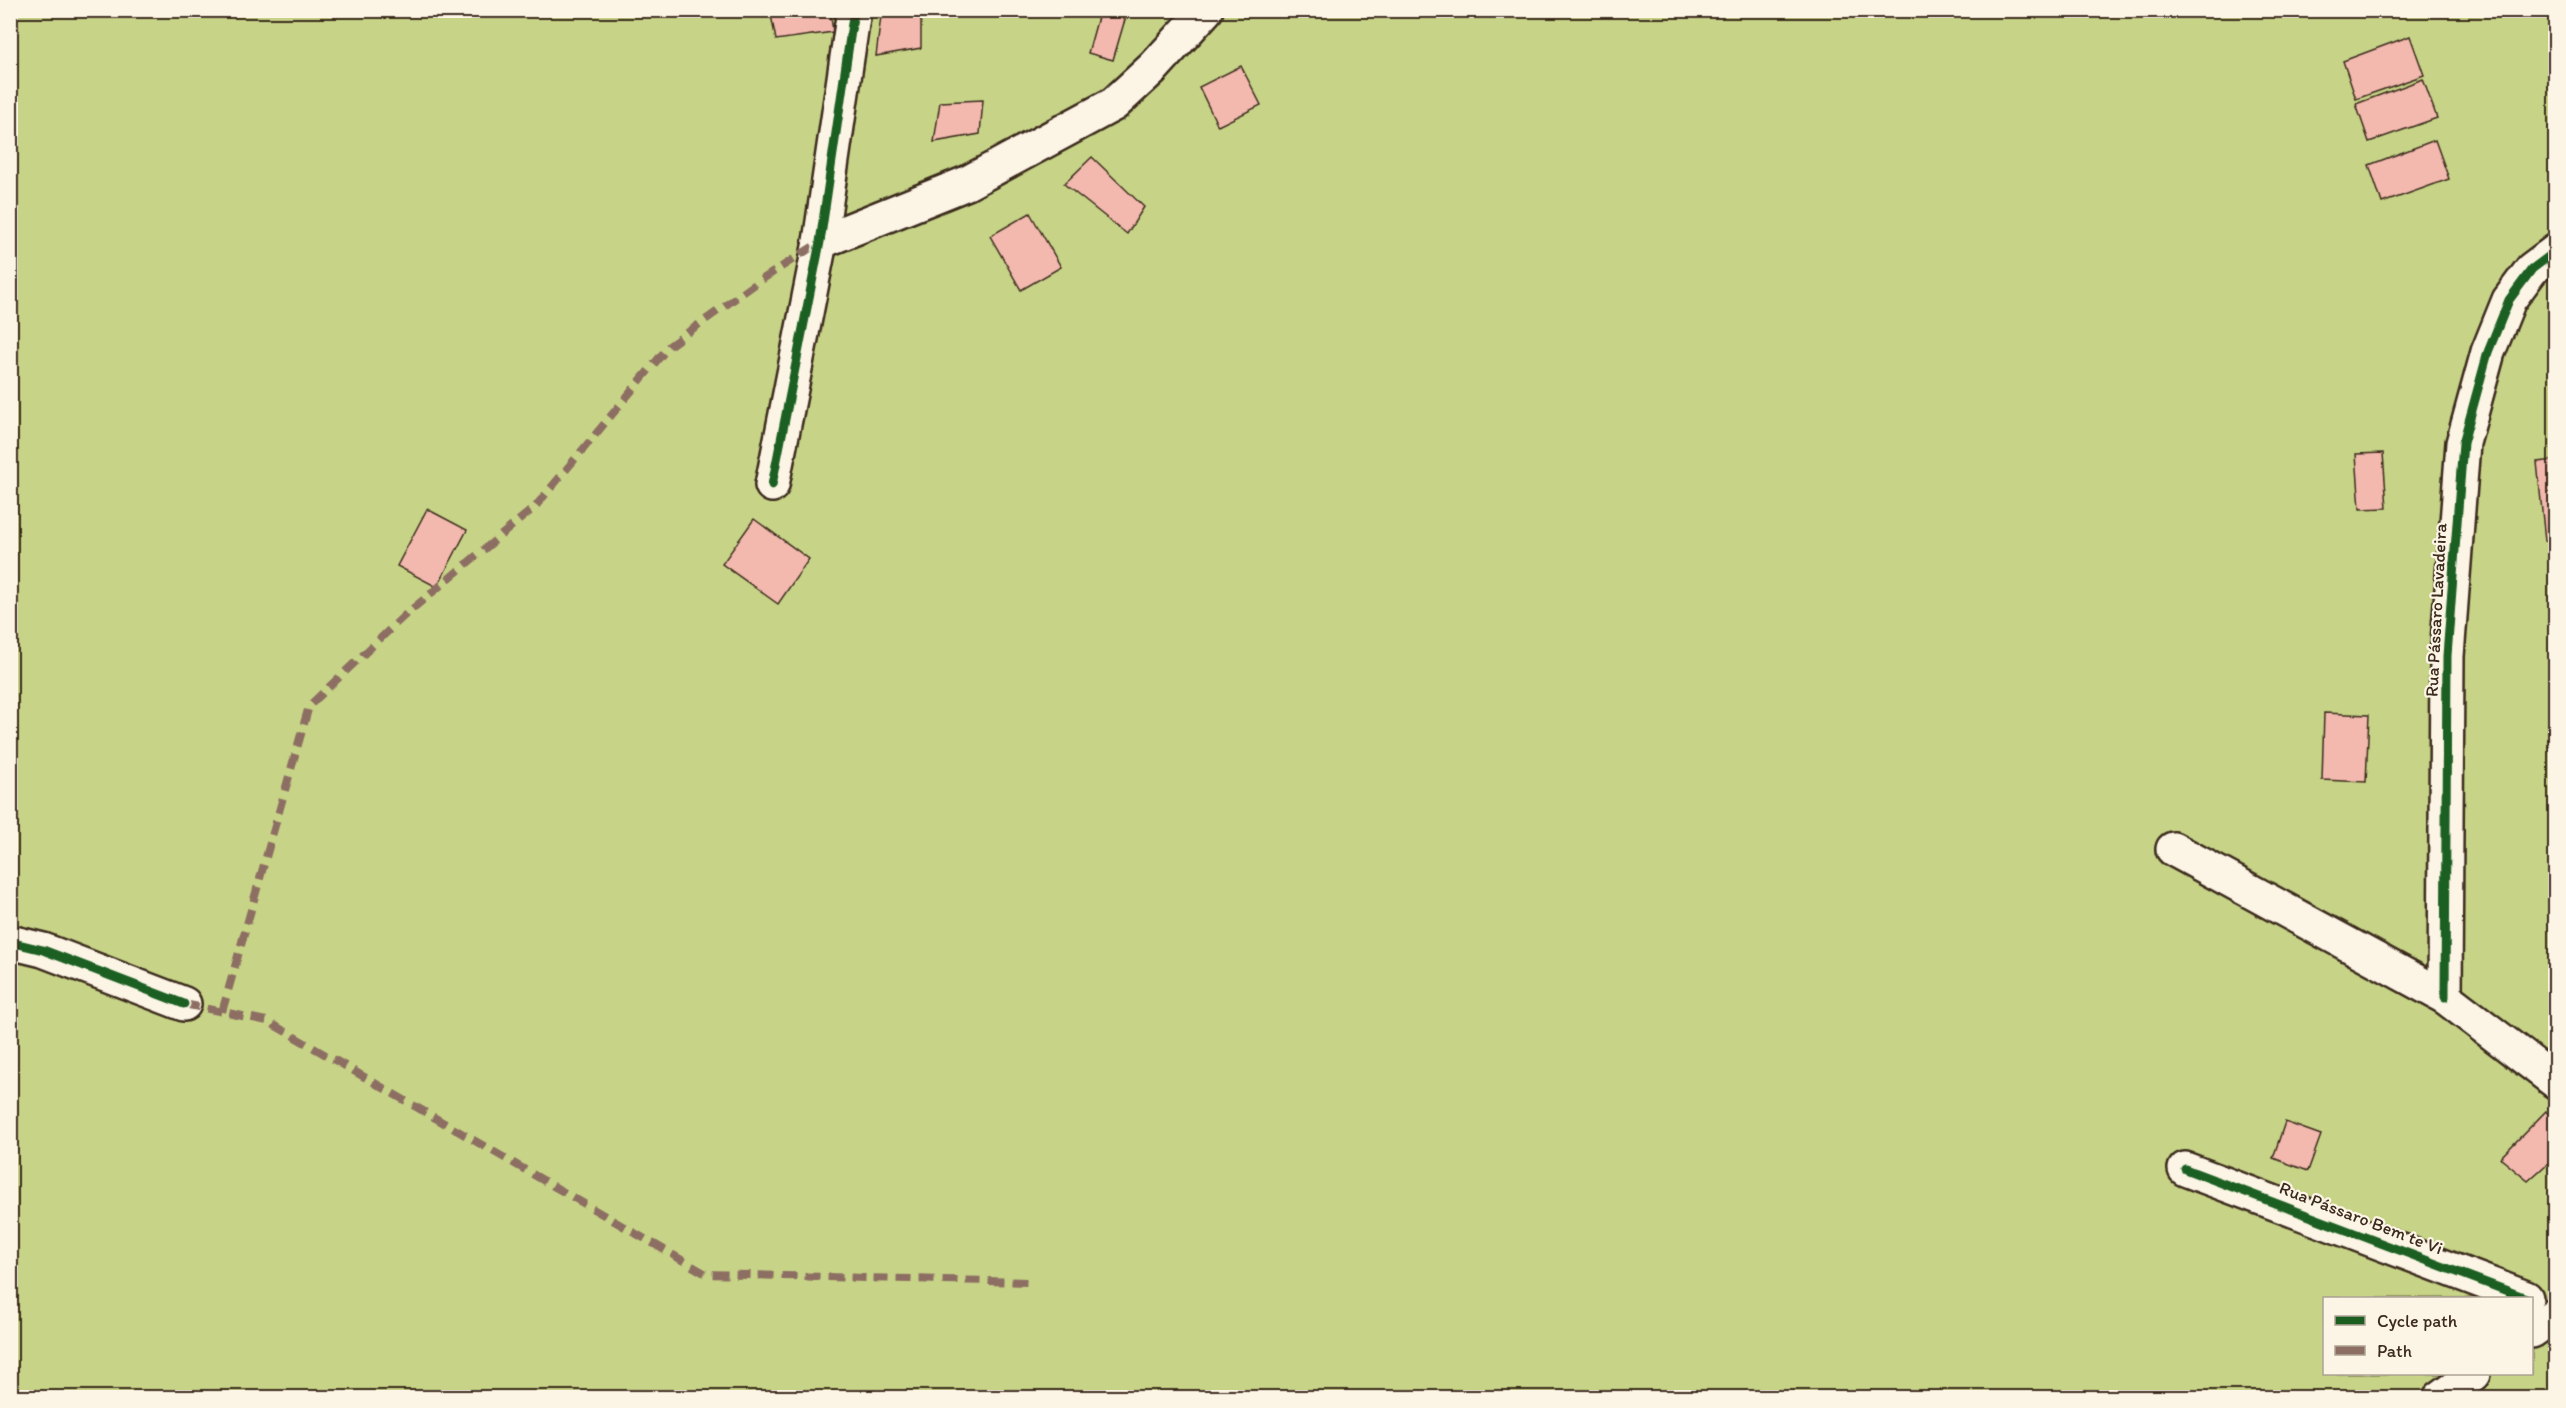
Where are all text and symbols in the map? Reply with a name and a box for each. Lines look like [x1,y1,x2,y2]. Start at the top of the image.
street label: Rua Pássaro Lavadeira [2420,522,2452,698]
street label: Rua Pássaro Bem te Vi [2276,1177,2446,1259]
legend [2323,1297,2533,1375]
text: Cycle path [2377,1310,2458,1332]
text: Path [2377,1340,2412,1362]

